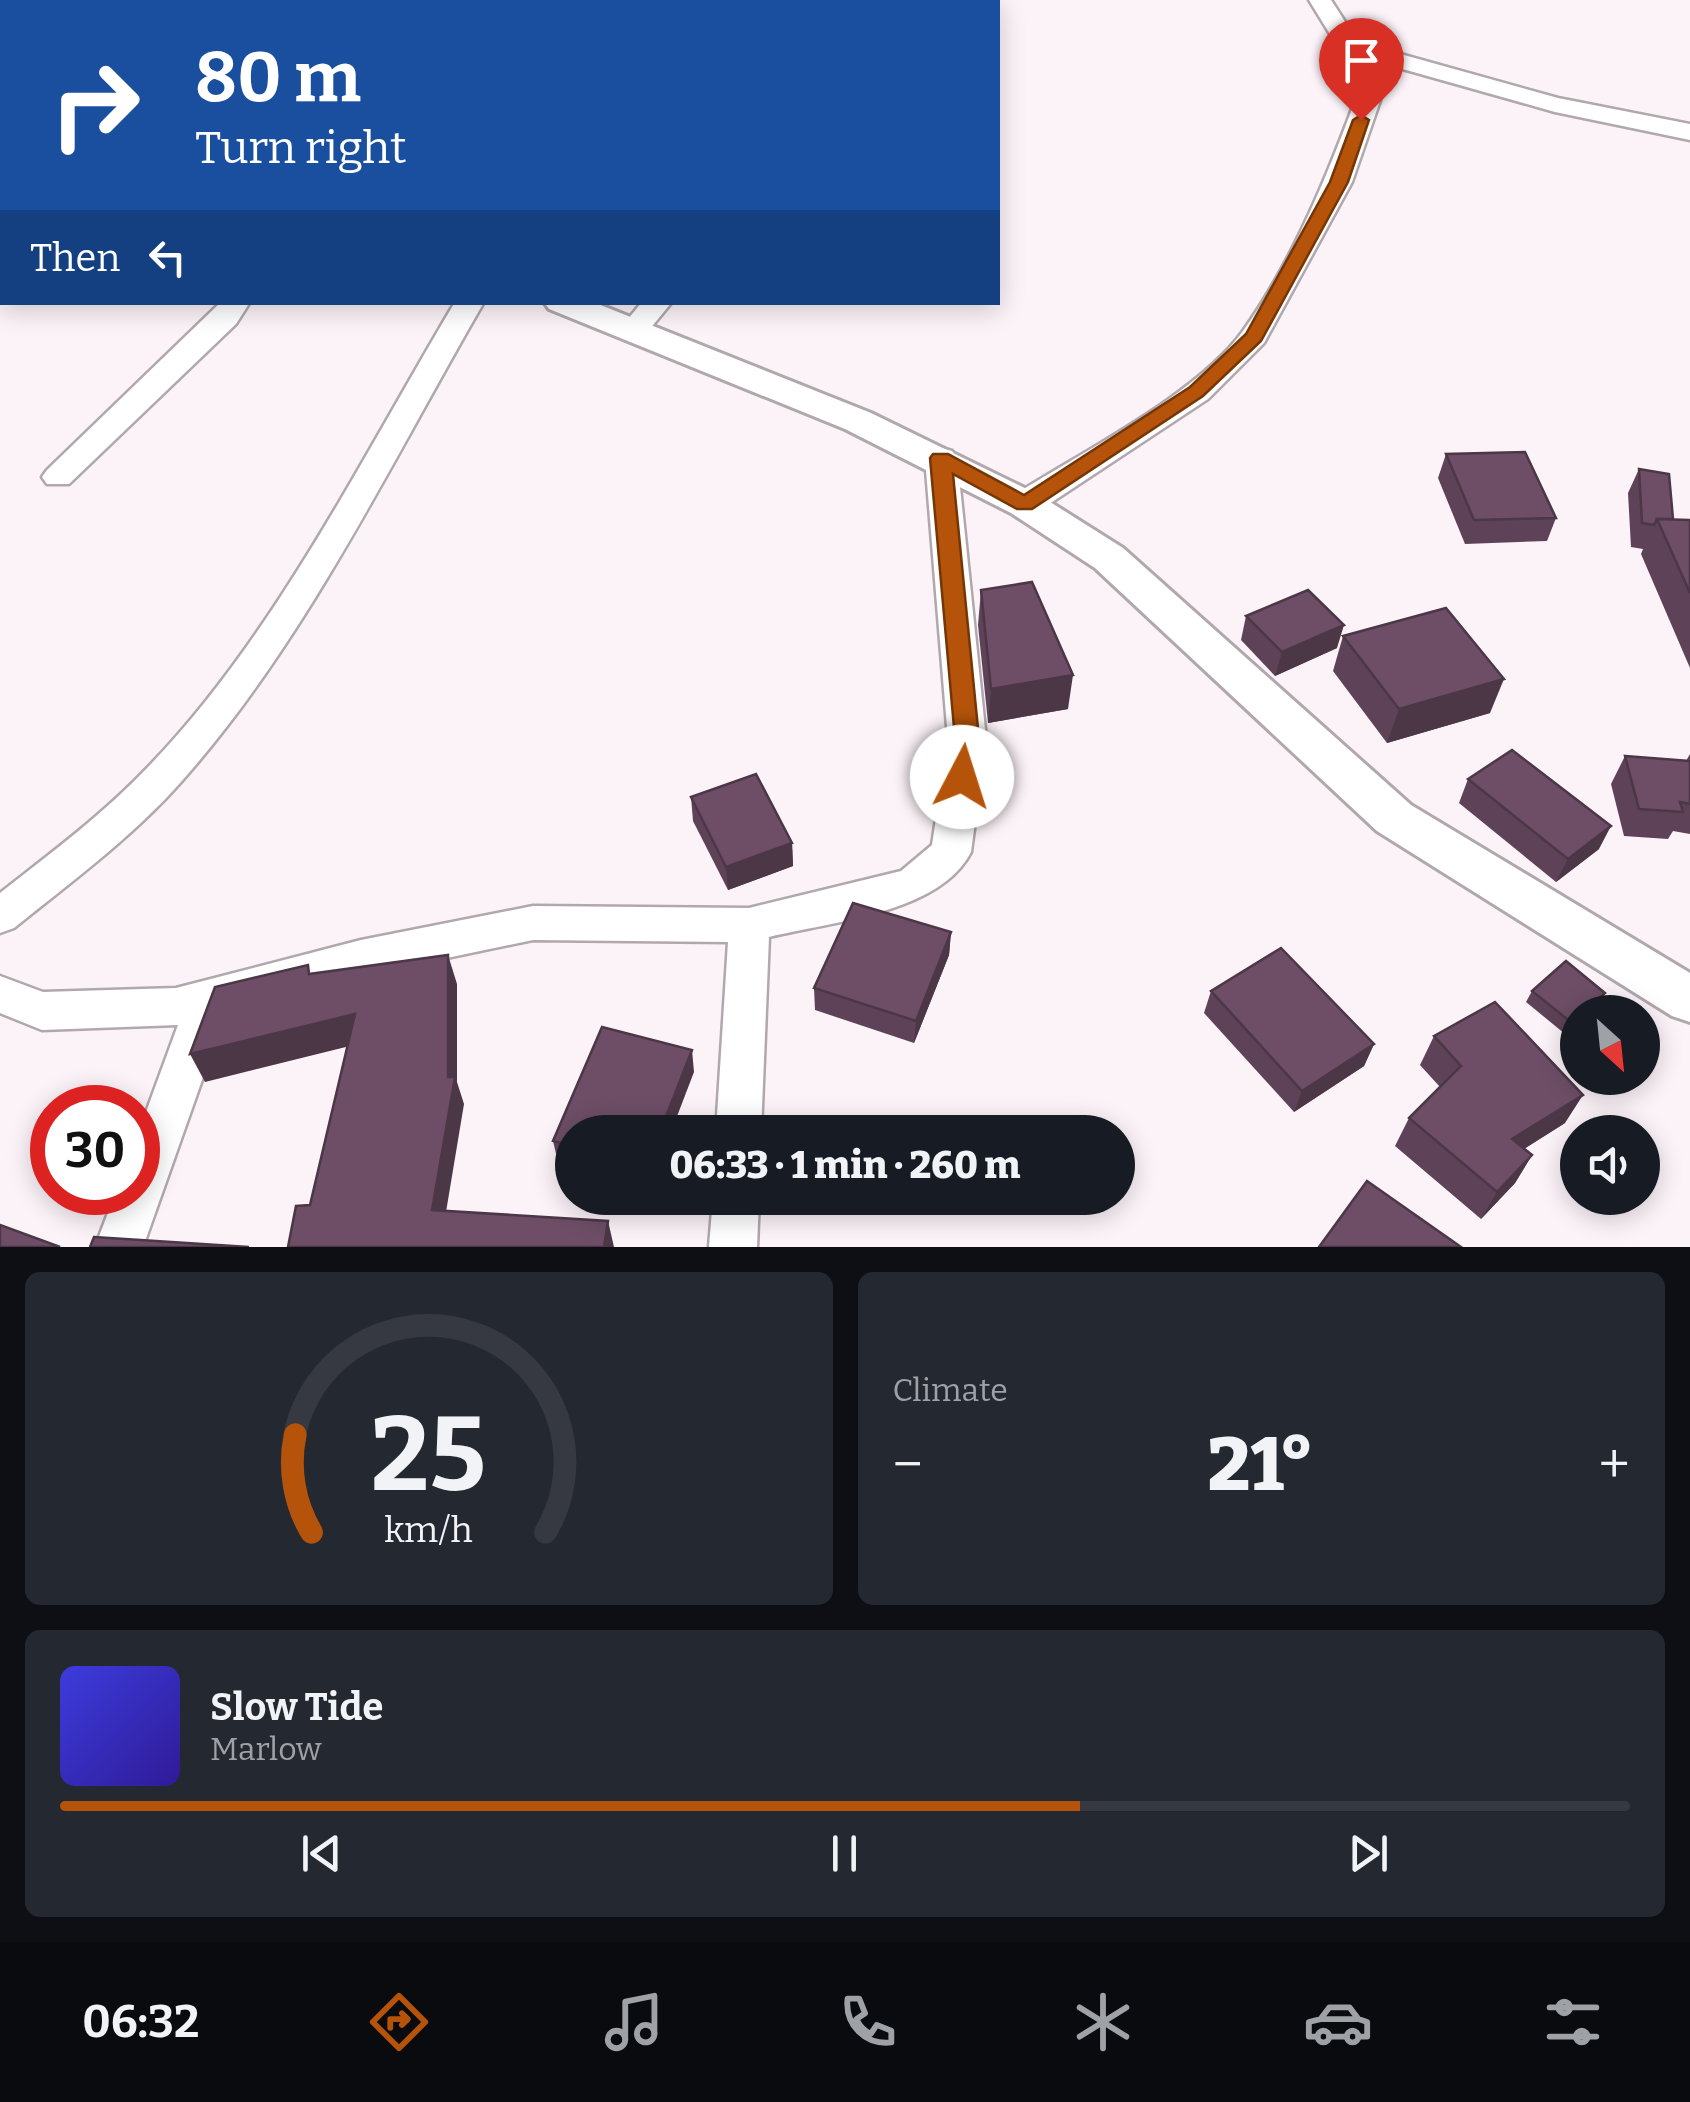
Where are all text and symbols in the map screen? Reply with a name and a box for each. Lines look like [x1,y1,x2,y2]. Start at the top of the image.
pin [1319,18,1404,121]
icon: arrive [1334,33,1389,88]
text: 80 m [195,36,361,120]
icon: right [30,40,160,170]
text: Turn right [195,121,407,175]
icon: left [140,230,195,285]
text: Then [30,235,120,281]
position arrow [910,725,1014,829]
north arrow [1560,995,1660,1095]
map controls [1560,995,1660,1215]
speed limit sign: 30 [30,1085,160,1215]
button: sound [1560,1115,1660,1215]
text: 06:33 · 1 min · 260 m [669,1142,1021,1188]
text: Climate [893,1371,1008,1409]
text: 25 [371,1393,486,1518]
text: 21° [1208,1420,1314,1510]
text: − [893,1432,923,1498]
text: + [1599,1432,1630,1498]
text: km/h [385,1509,473,1551]
text: Slow Tide [210,1684,383,1730]
text: Marlow [210,1730,322,1768]
icon: previous [294,1826,349,1881]
icon: pause [817,1826,872,1881]
icon: next [1341,1826,1396,1881]
icon: directions [364,1987,434,2057]
icon: music [599,1987,669,2057]
icon: phone [833,1987,903,2057]
icon: climate [1068,1987,1138,2057]
icon: car [1303,1987,1373,2057]
icon: filters [1538,1987,1608,2057]
text: 06:32 [82,1995,199,2049]

